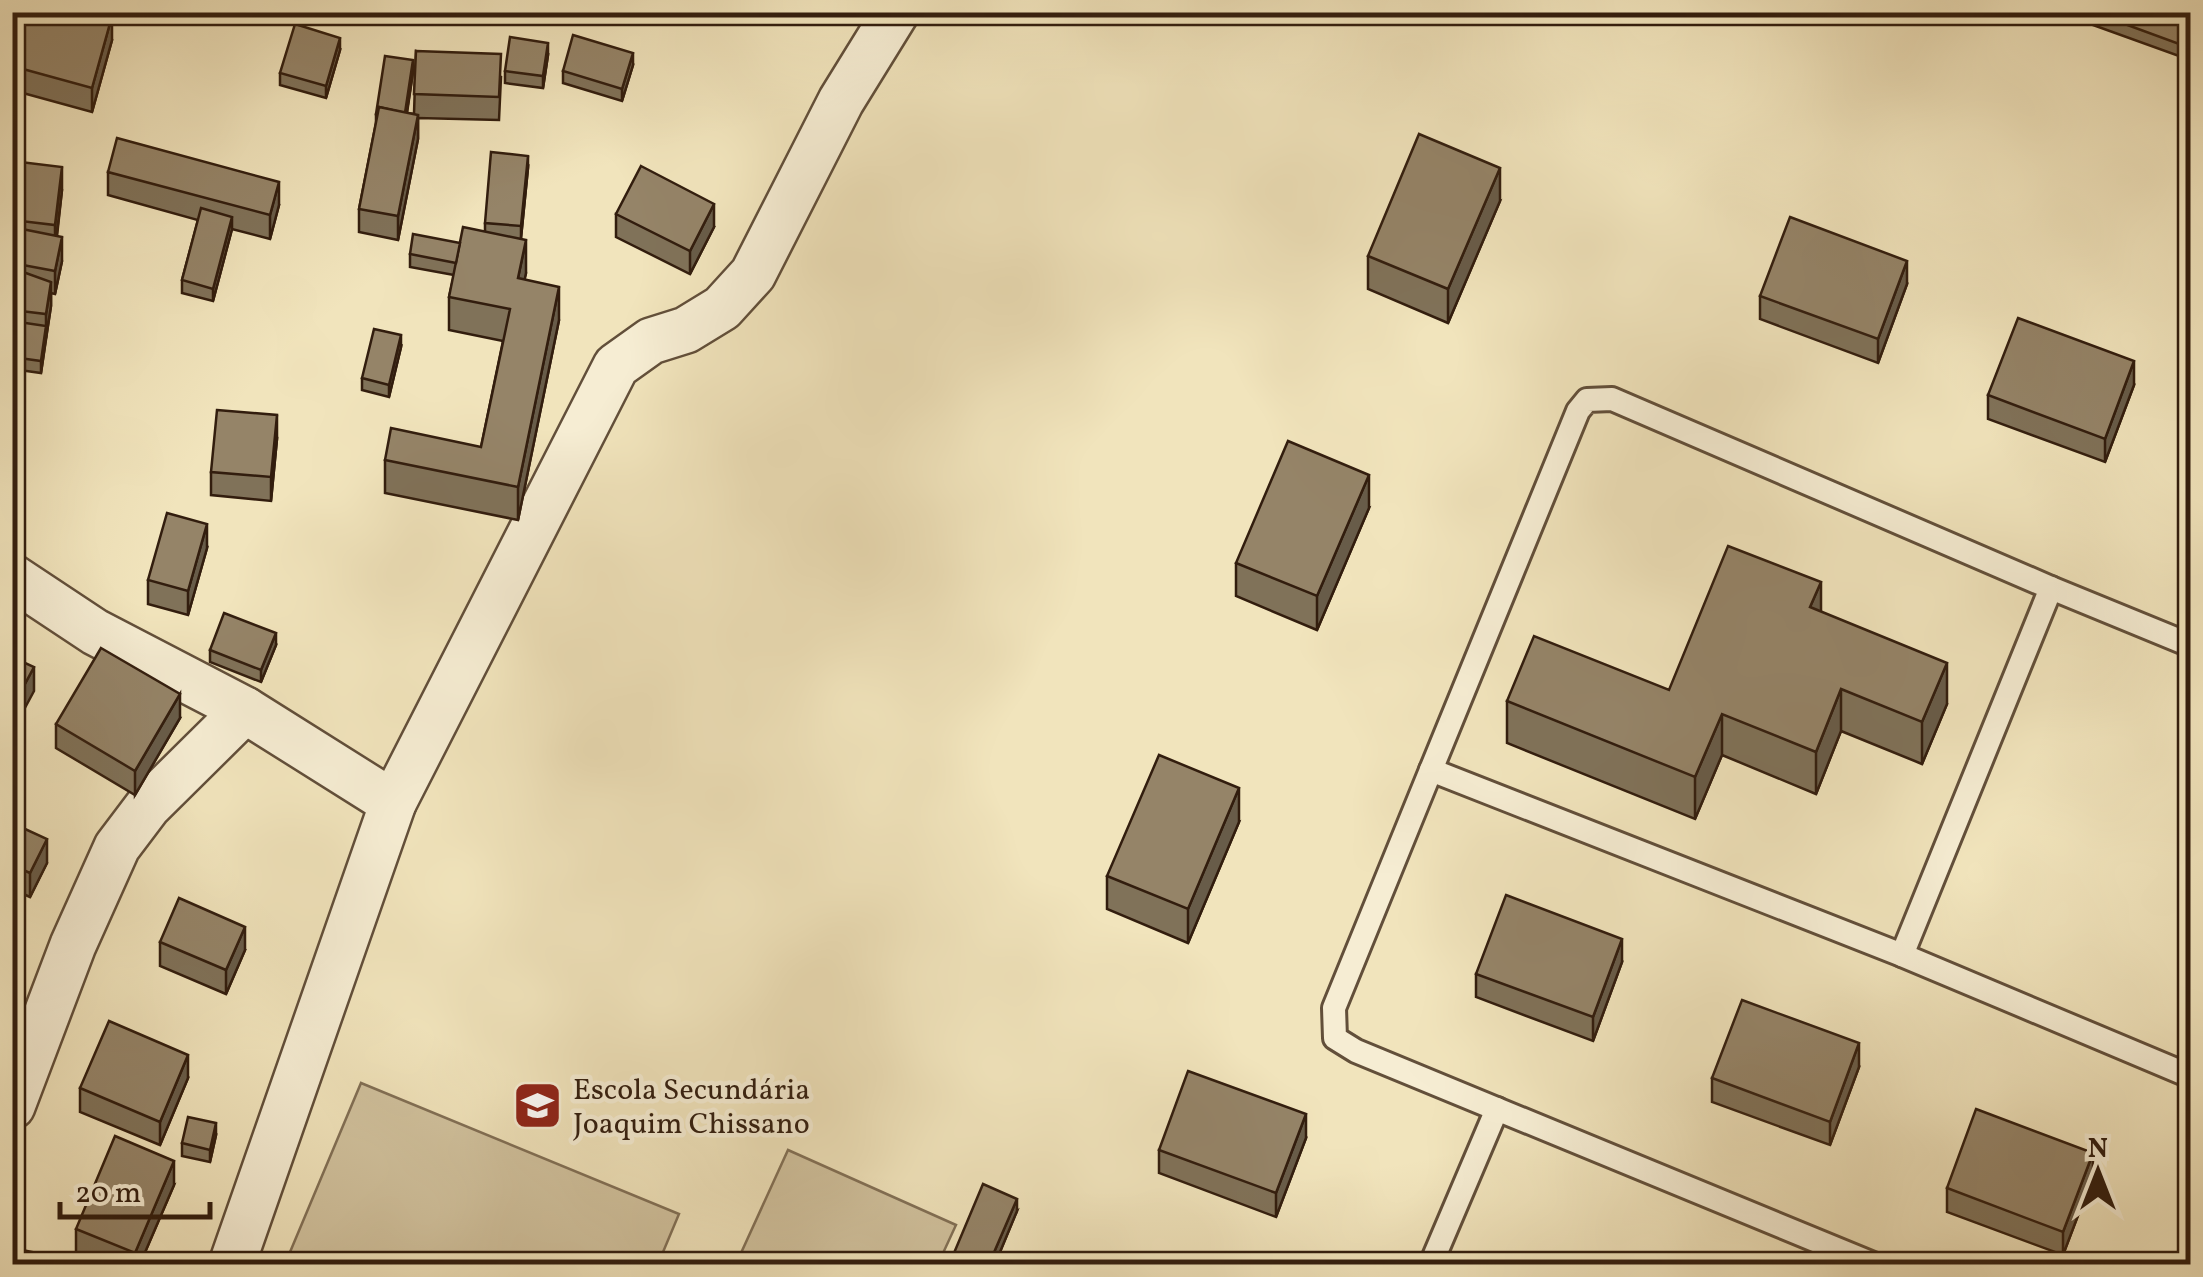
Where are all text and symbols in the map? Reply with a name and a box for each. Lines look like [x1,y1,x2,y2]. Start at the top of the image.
place label: Escola Secundária Joaquim Chissano [573,1070,810,1146]
school or university icon: Escola Secundária Joaquim Chissano [512,1080,564,1132]
north arrow [2048,1122,2148,1222]
text: N [2088,1130,2108,1169]
scale bar [60,1157,210,1219]
text: 20 m [75,1173,141,1215]

